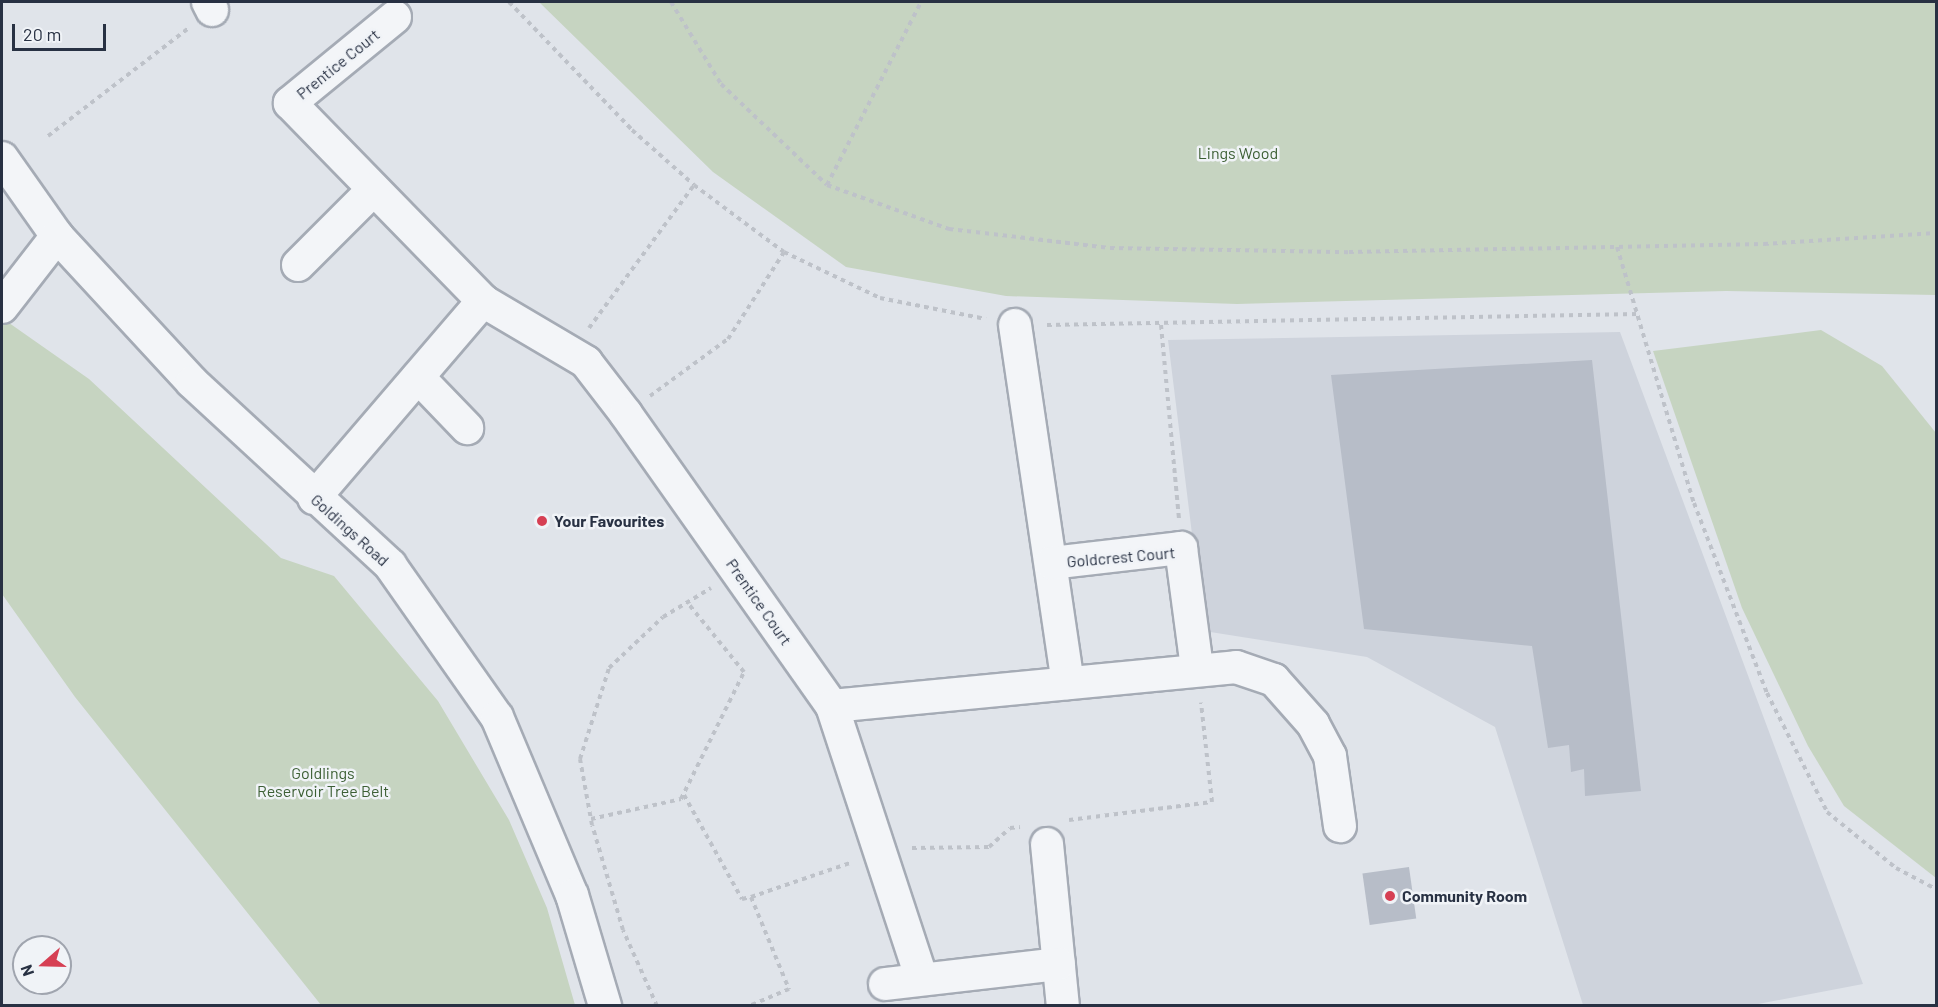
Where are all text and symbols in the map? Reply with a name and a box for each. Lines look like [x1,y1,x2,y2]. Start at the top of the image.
scale bar [15,12,110,50]
text: 20 m [23,23,61,45]
street label: Prentice Court [293,25,383,103]
park label: Lings Wood [1198,143,1278,163]
street label: Goldings Road [307,490,393,570]
place label: Your Favourites [554,511,664,531]
marker: Your Favourites [535,514,549,528]
street label: Goldcrest Court [1066,543,1176,571]
street label: Prentice Court [722,555,796,649]
park label: Goldlings Reservoir Tree Belt [257,763,389,801]
place label: Community Room [1402,886,1527,906]
marker: Community Room [1383,889,1397,903]
north arrow [12,935,72,995]
text: N [16,962,37,979]

